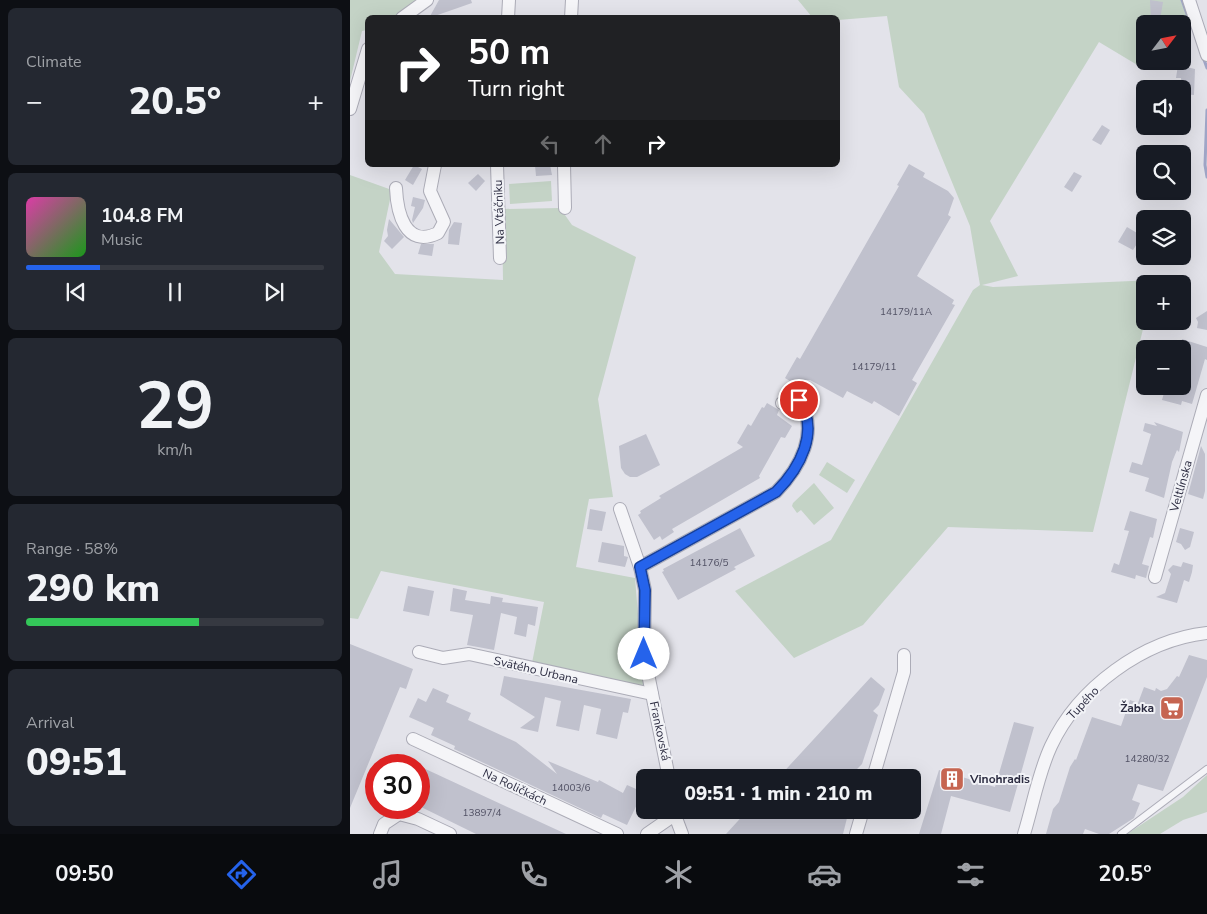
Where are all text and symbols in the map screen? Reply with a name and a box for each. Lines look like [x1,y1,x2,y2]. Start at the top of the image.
north arrow [1136,15,1191,70]
map controls [1136,15,1191,395]
text: 50 m [468,29,550,76]
icon: right [385,35,450,100]
text: Climate [26,51,81,73]
text: Turn right [468,74,564,104]
text: 20.5° [129,76,221,127]
button: sound [1136,80,1191,135]
text: − [26,83,43,121]
text: + [307,83,324,121]
icon: left [536,130,564,158]
icon: ahead [589,130,617,158]
icon: right [642,130,670,158]
button: search [1136,145,1191,200]
street label: Na Vtáčniku [490,179,508,245]
text: 104.8 FM [101,203,184,229]
button: layers [1136,210,1191,265]
text: Music [101,229,142,251]
button: + [1136,275,1191,330]
icon: previous [62,278,90,306]
icon: pause [161,278,189,306]
icon: next [260,278,288,306]
house number: 14179/11A [880,305,933,319]
button: − [1136,340,1191,395]
house number: 14179/11 [852,360,896,374]
text: 29 [136,362,214,451]
pin [778,379,820,421]
icon: arrive [785,386,813,414]
text: km/h [157,439,193,461]
street label: Veltlínska [1166,458,1196,515]
text: Range · 58% [26,538,118,560]
house number: 14176/5 [690,556,728,570]
text: 290 km [26,563,160,614]
position arrow [617,627,669,679]
street label: Svätého Urbana [492,652,580,688]
street label: Tupého [1064,683,1103,723]
supermarket icon: Žabka [1159,695,1185,721]
street label: Frankovská [646,700,674,762]
place label: Žabka [1120,700,1154,716]
text: Arrival [26,712,74,734]
text: 09:51 [26,737,127,788]
house number: 14280/32 [1125,752,1169,766]
speed limit sign: 30 [365,754,430,819]
street label: Na Roličkách [480,765,550,809]
building icon: Vinohradis [939,766,965,792]
place label: Vinohradis [969,771,1030,787]
house number: 14003/6 [552,781,590,795]
text: 09:51 · 1 min · 210 m [685,781,872,807]
house number: 13897/4 [463,806,501,820]
icon: directions [224,857,259,892]
icon: music [370,857,405,892]
icon: phone [516,857,551,892]
icon: climate [661,857,696,892]
icon: car [807,857,842,892]
icon: filters [953,857,988,892]
text: 09:50 [55,859,114,889]
text: 20.5° [1098,859,1152,889]

